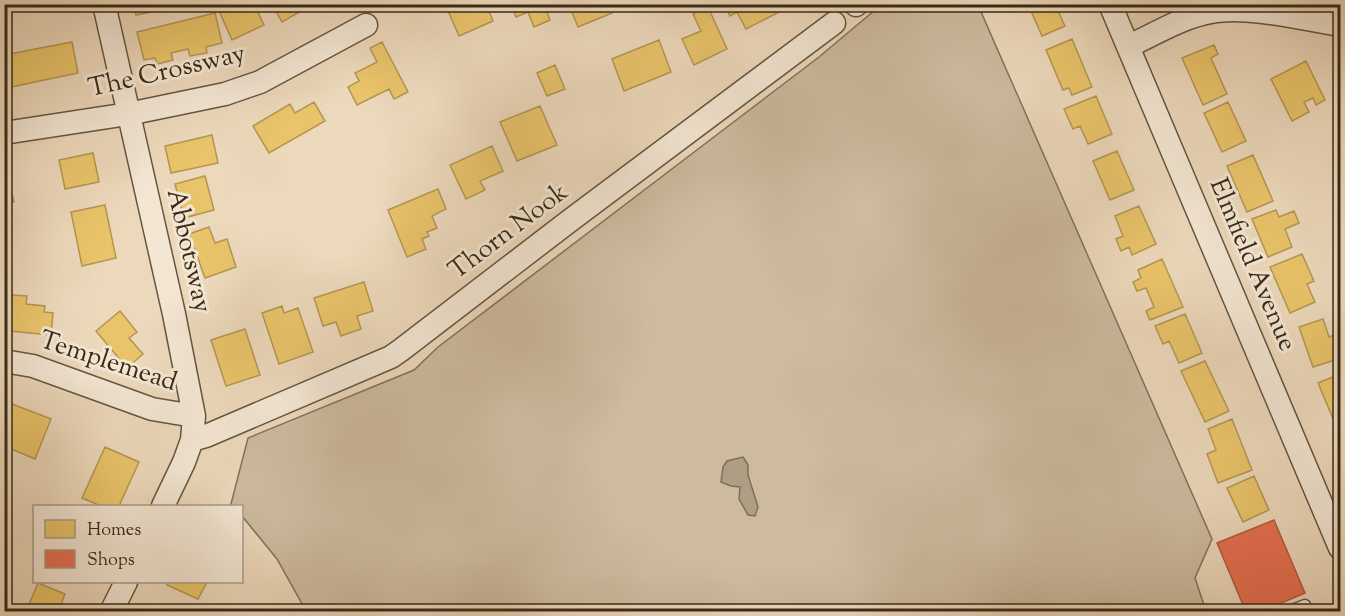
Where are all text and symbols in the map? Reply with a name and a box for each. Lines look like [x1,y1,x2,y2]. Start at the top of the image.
street label: The Crossway [85,36,249,108]
street label: Elmfield Avenue [1199,173,1305,357]
street label: Thorn Nook [442,175,576,289]
street label: Abbotsway [156,185,220,317]
street label: Templemead [35,322,182,402]
legend [33,505,243,583]
text: Homes [87,518,141,544]
text: Shops [87,548,135,574]

